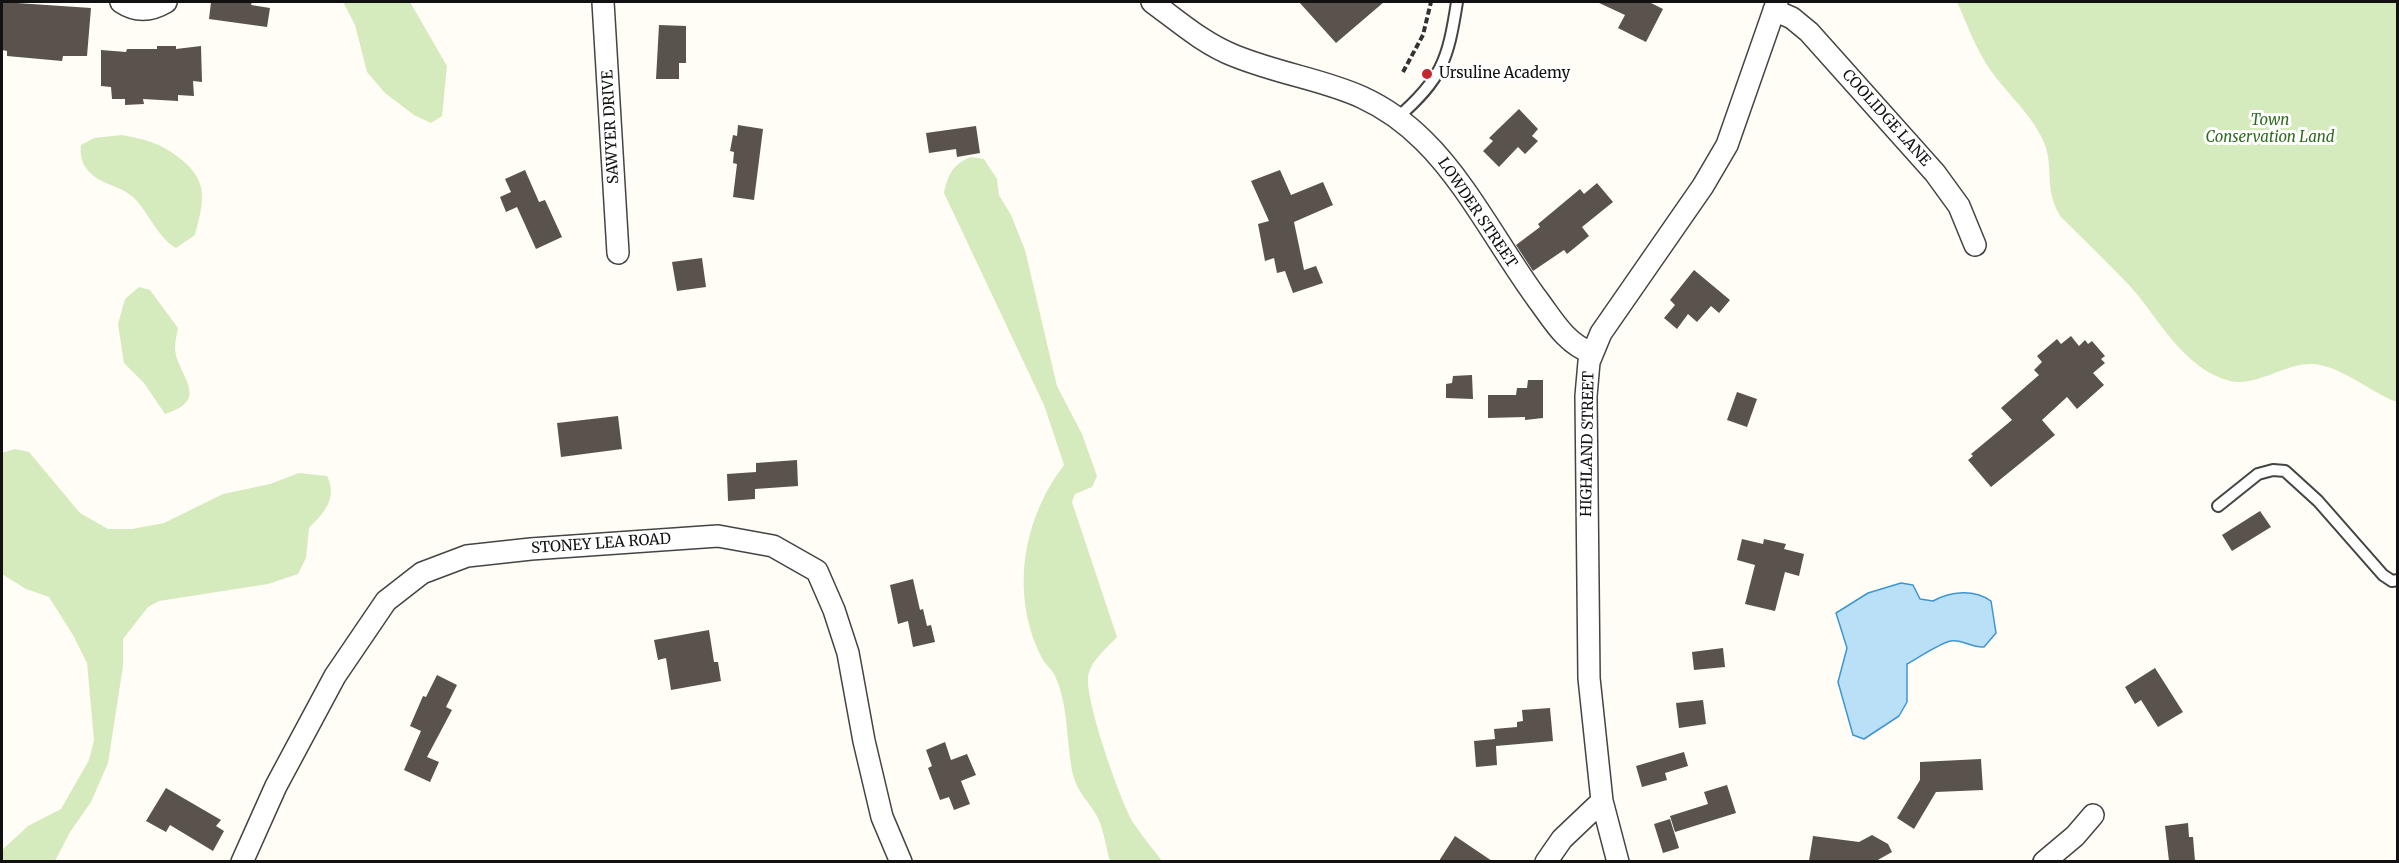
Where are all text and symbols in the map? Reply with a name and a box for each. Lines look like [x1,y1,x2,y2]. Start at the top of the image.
place label: Ursuline Academy [1439,65,1570,83]
street label: COOLIDGE LANE [1838,66,1934,170]
marker: Ursuline Academy [1420,67,1434,81]
street label: SAWYER DRIVE [599,69,623,185]
park label: Town Conservation Land [2205,112,2335,147]
street label: LOWDER STREET [1434,155,1520,271]
street label: HIGHLAND STREET [1578,371,1598,517]
street label: STONEY LEA ROAD [531,530,671,558]

